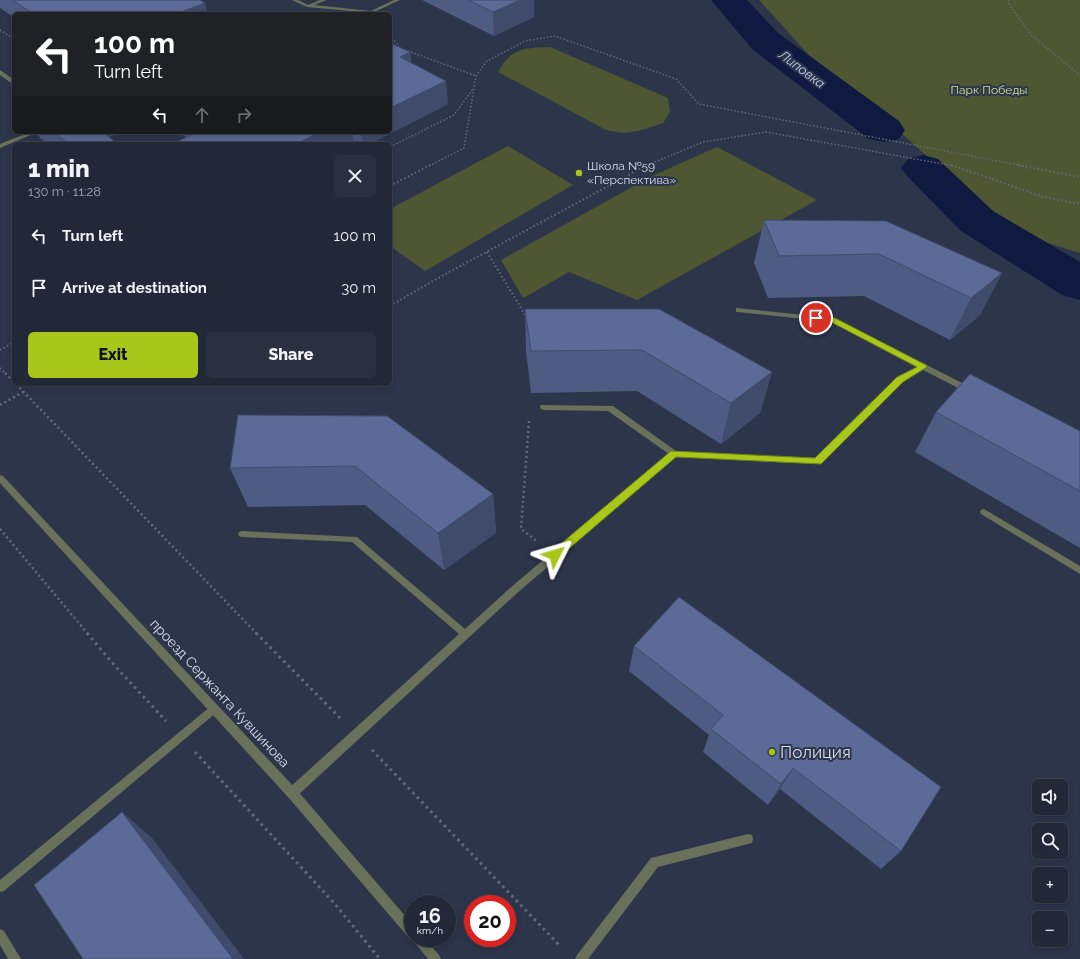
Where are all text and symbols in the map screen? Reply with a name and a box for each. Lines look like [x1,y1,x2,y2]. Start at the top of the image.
text: 100 m [94,27,175,60]
icon: left [28,28,80,80]
water label: Липовка [775,46,828,91]
text: Turn left [94,61,163,82]
park label: Парк Победы [951,83,1027,97]
icon: left [149,104,171,126]
icon: ahead [191,104,213,126]
icon: right [233,104,255,126]
text: 1 min [28,154,90,183]
button: close [334,155,376,197]
place label: Школа №59 «Перспектива» [587,159,676,187]
marker: Школа №59 «Перспектива» [574,168,584,178]
text: 130 m · 11:28 [28,184,101,199]
icon: left [28,225,50,247]
text: Turn left [62,227,123,245]
text: 100 m [334,227,376,245]
icon: arrive [28,277,50,299]
text: Arrive at destination [62,279,207,297]
text: 30 m [341,279,376,297]
pin [799,301,833,335]
icon: arrive [805,307,827,329]
button: Exit [28,332,198,378]
button: Share [206,332,376,378]
position arrow [534,534,576,576]
street label: проезд Сержанта Кувшинова [147,616,293,770]
place label: Полиция [780,742,851,762]
marker: Полиция [767,747,777,757]
map controls [1032,779,1068,947]
button: sound [1032,779,1068,815]
button: search [1032,823,1068,859]
button: + [1032,867,1068,903]
speed limit sign: 20 [464,895,516,947]
text: 16 [419,904,441,928]
button: − [1032,911,1068,947]
text: km/h [417,925,443,936]

